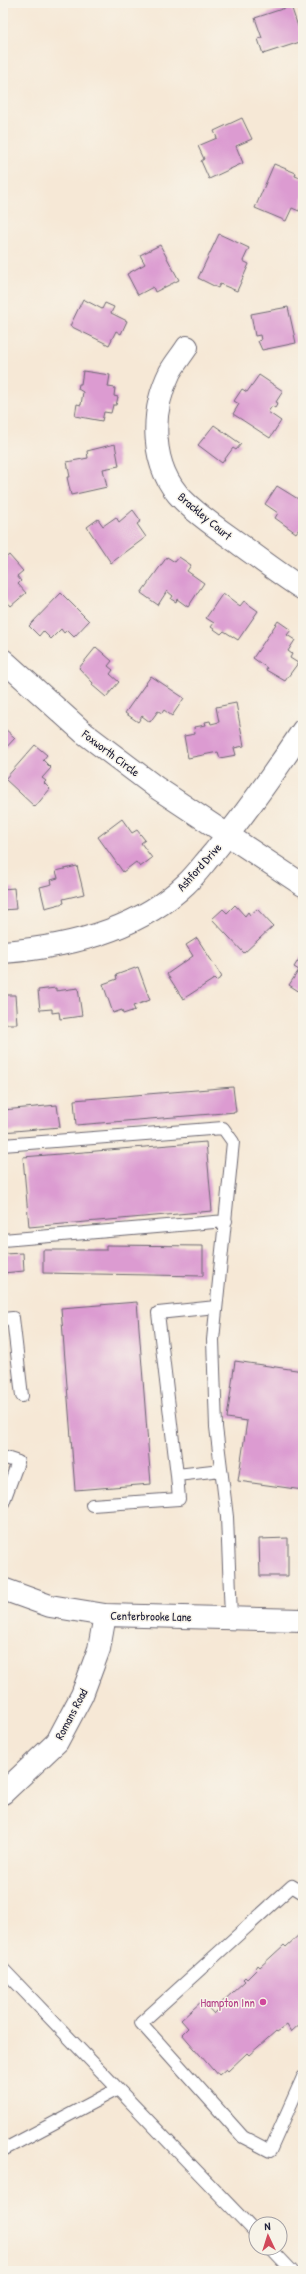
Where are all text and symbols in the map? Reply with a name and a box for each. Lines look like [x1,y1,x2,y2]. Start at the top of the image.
street label: Brackley Court [174,488,236,544]
street label: Foxworth Circle [78,725,144,780]
street label: Ashford Drive [173,839,225,895]
street label: Centerbrooke Lane [110,1607,192,1625]
street label: Romans Road [50,1685,92,1743]
place label: Hampton Inn [201,1994,255,2011]
marker: Hampton Inn [258,1997,268,2007]
north arrow [248,2216,288,2256]
text: N [264,2219,271,2233]

